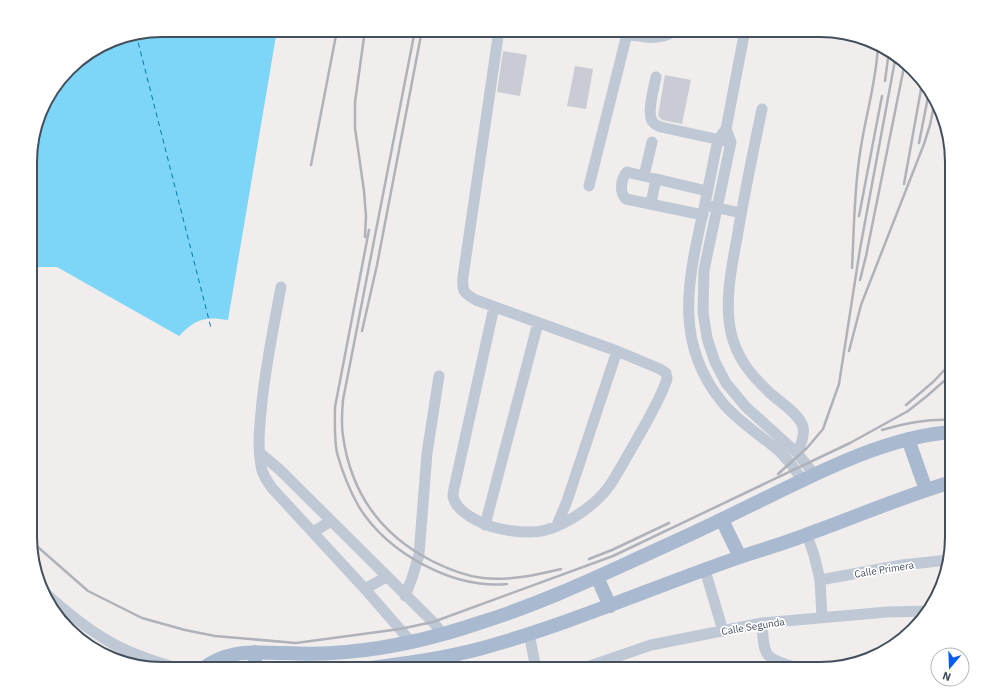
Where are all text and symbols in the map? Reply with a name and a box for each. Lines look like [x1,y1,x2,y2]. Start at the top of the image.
street label: Calle Primera [853,558,915,581]
street label: Calle Segunda [721,615,786,638]
north arrow [930,647,970,687]
text: N [941,669,953,684]

